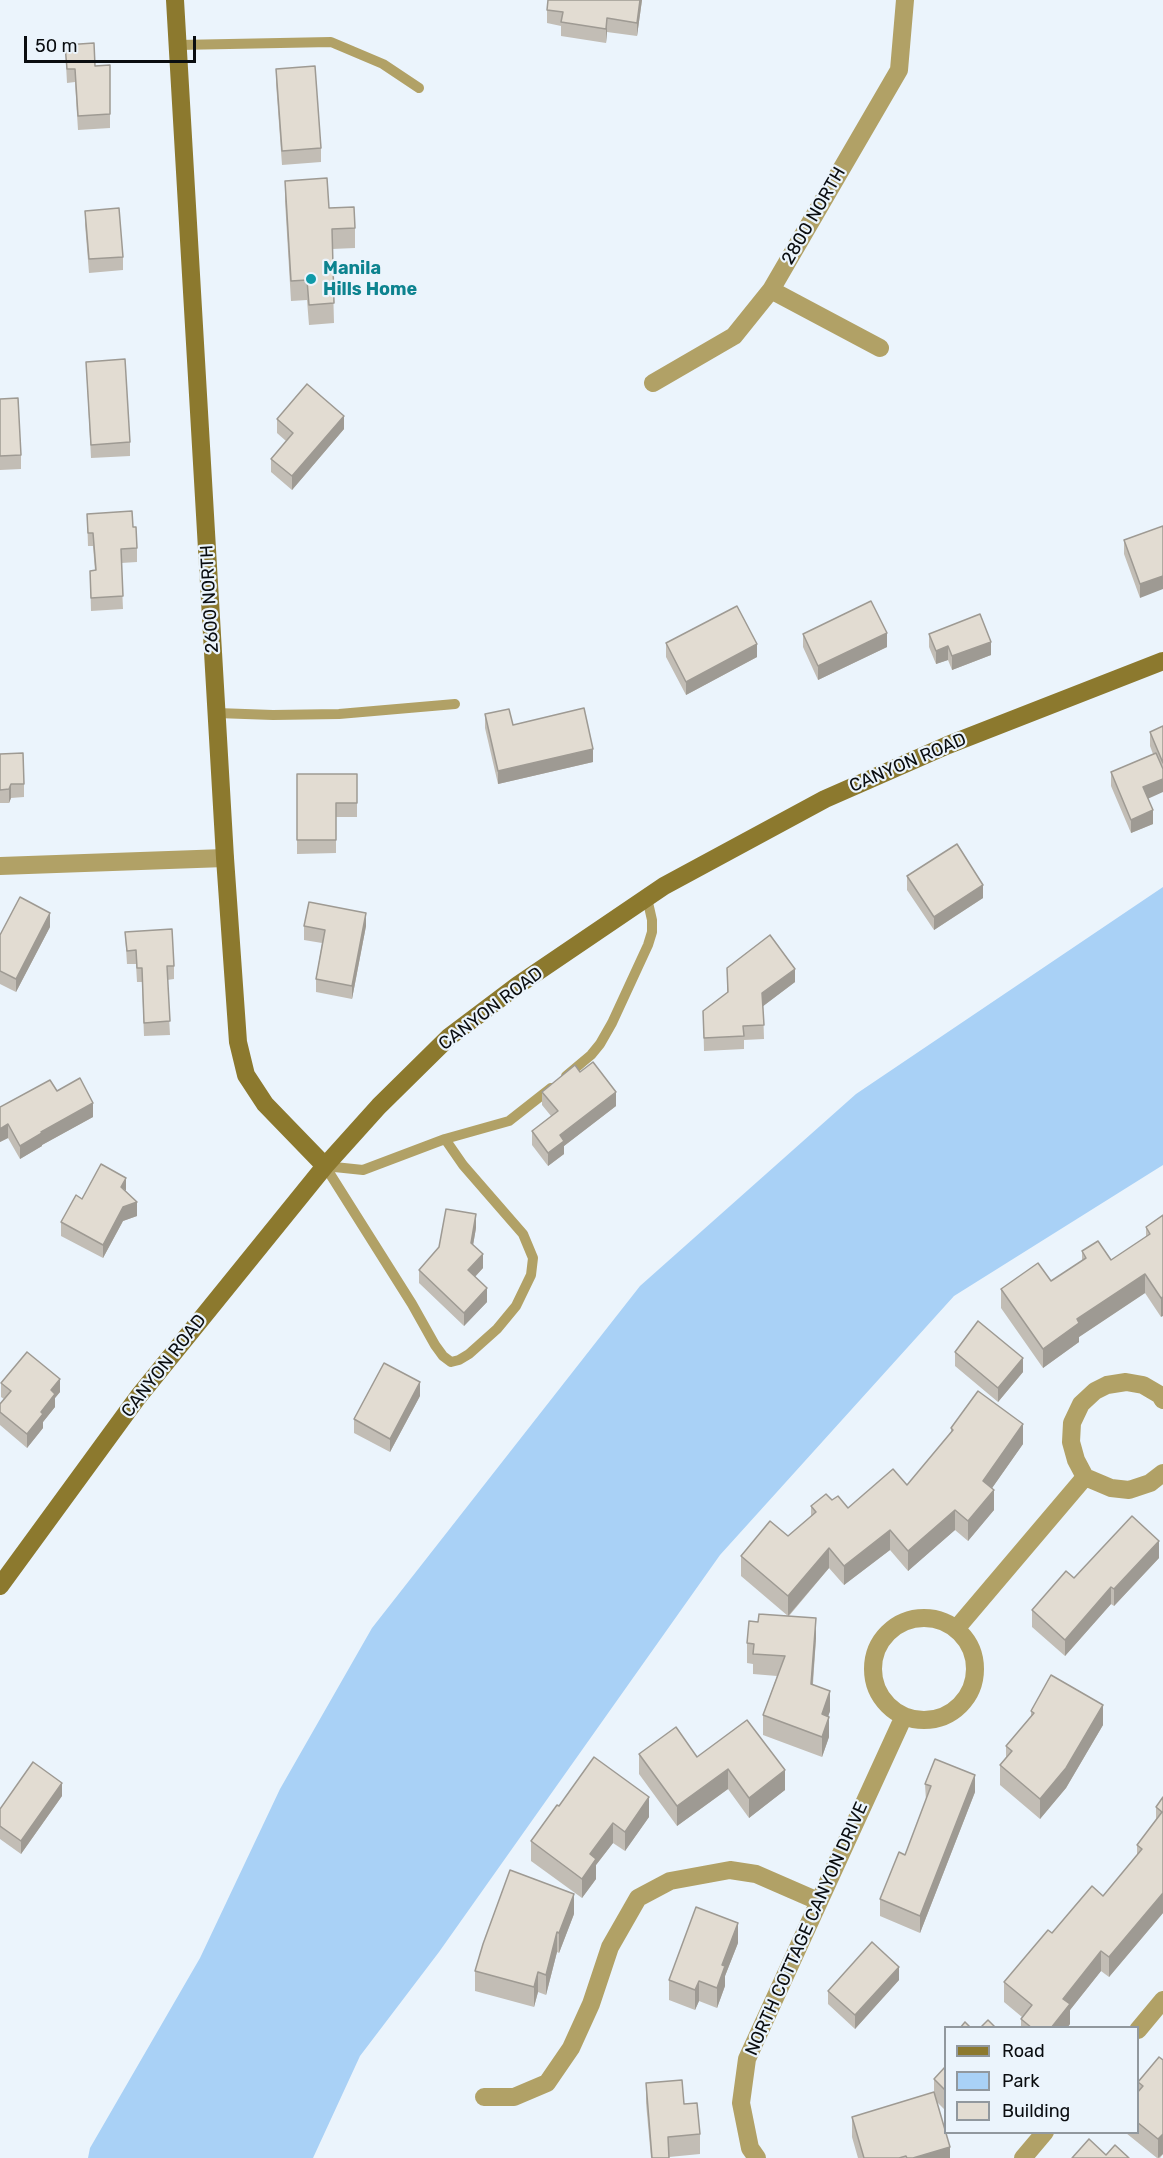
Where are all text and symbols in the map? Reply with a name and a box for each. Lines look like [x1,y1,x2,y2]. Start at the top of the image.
scale bar [27,24,200,62]
text: 50 m [35,35,78,57]
street label: 2800 NORTH [777,163,851,269]
place label: Manila Hills Home [323,258,417,300]
marker: Manila Hills Home [304,272,318,286]
street label: 2600 NORTH [196,544,224,654]
street label: CANYON ROAD [846,729,970,797]
street label: CANYON ROAD [435,963,547,1055]
street label: CANYON ROAD [117,1310,211,1422]
street label: NORTH COTTAGE CANYON DRIVE [741,1799,873,2059]
legend [944,2026,1139,2134]
text: Road [1002,2040,1045,2062]
text: Park [1002,2070,1039,2092]
text: Building [1002,2100,1070,2122]

